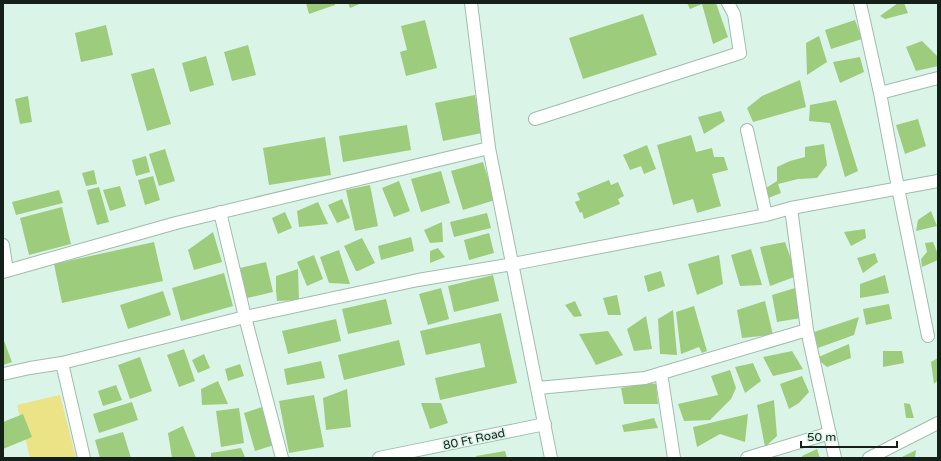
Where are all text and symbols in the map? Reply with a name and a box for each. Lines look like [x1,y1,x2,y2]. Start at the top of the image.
scale bar [801,423,897,449]
street label: 80 Ft Road [442,426,506,452]
text: 50 m [807,430,836,444]

